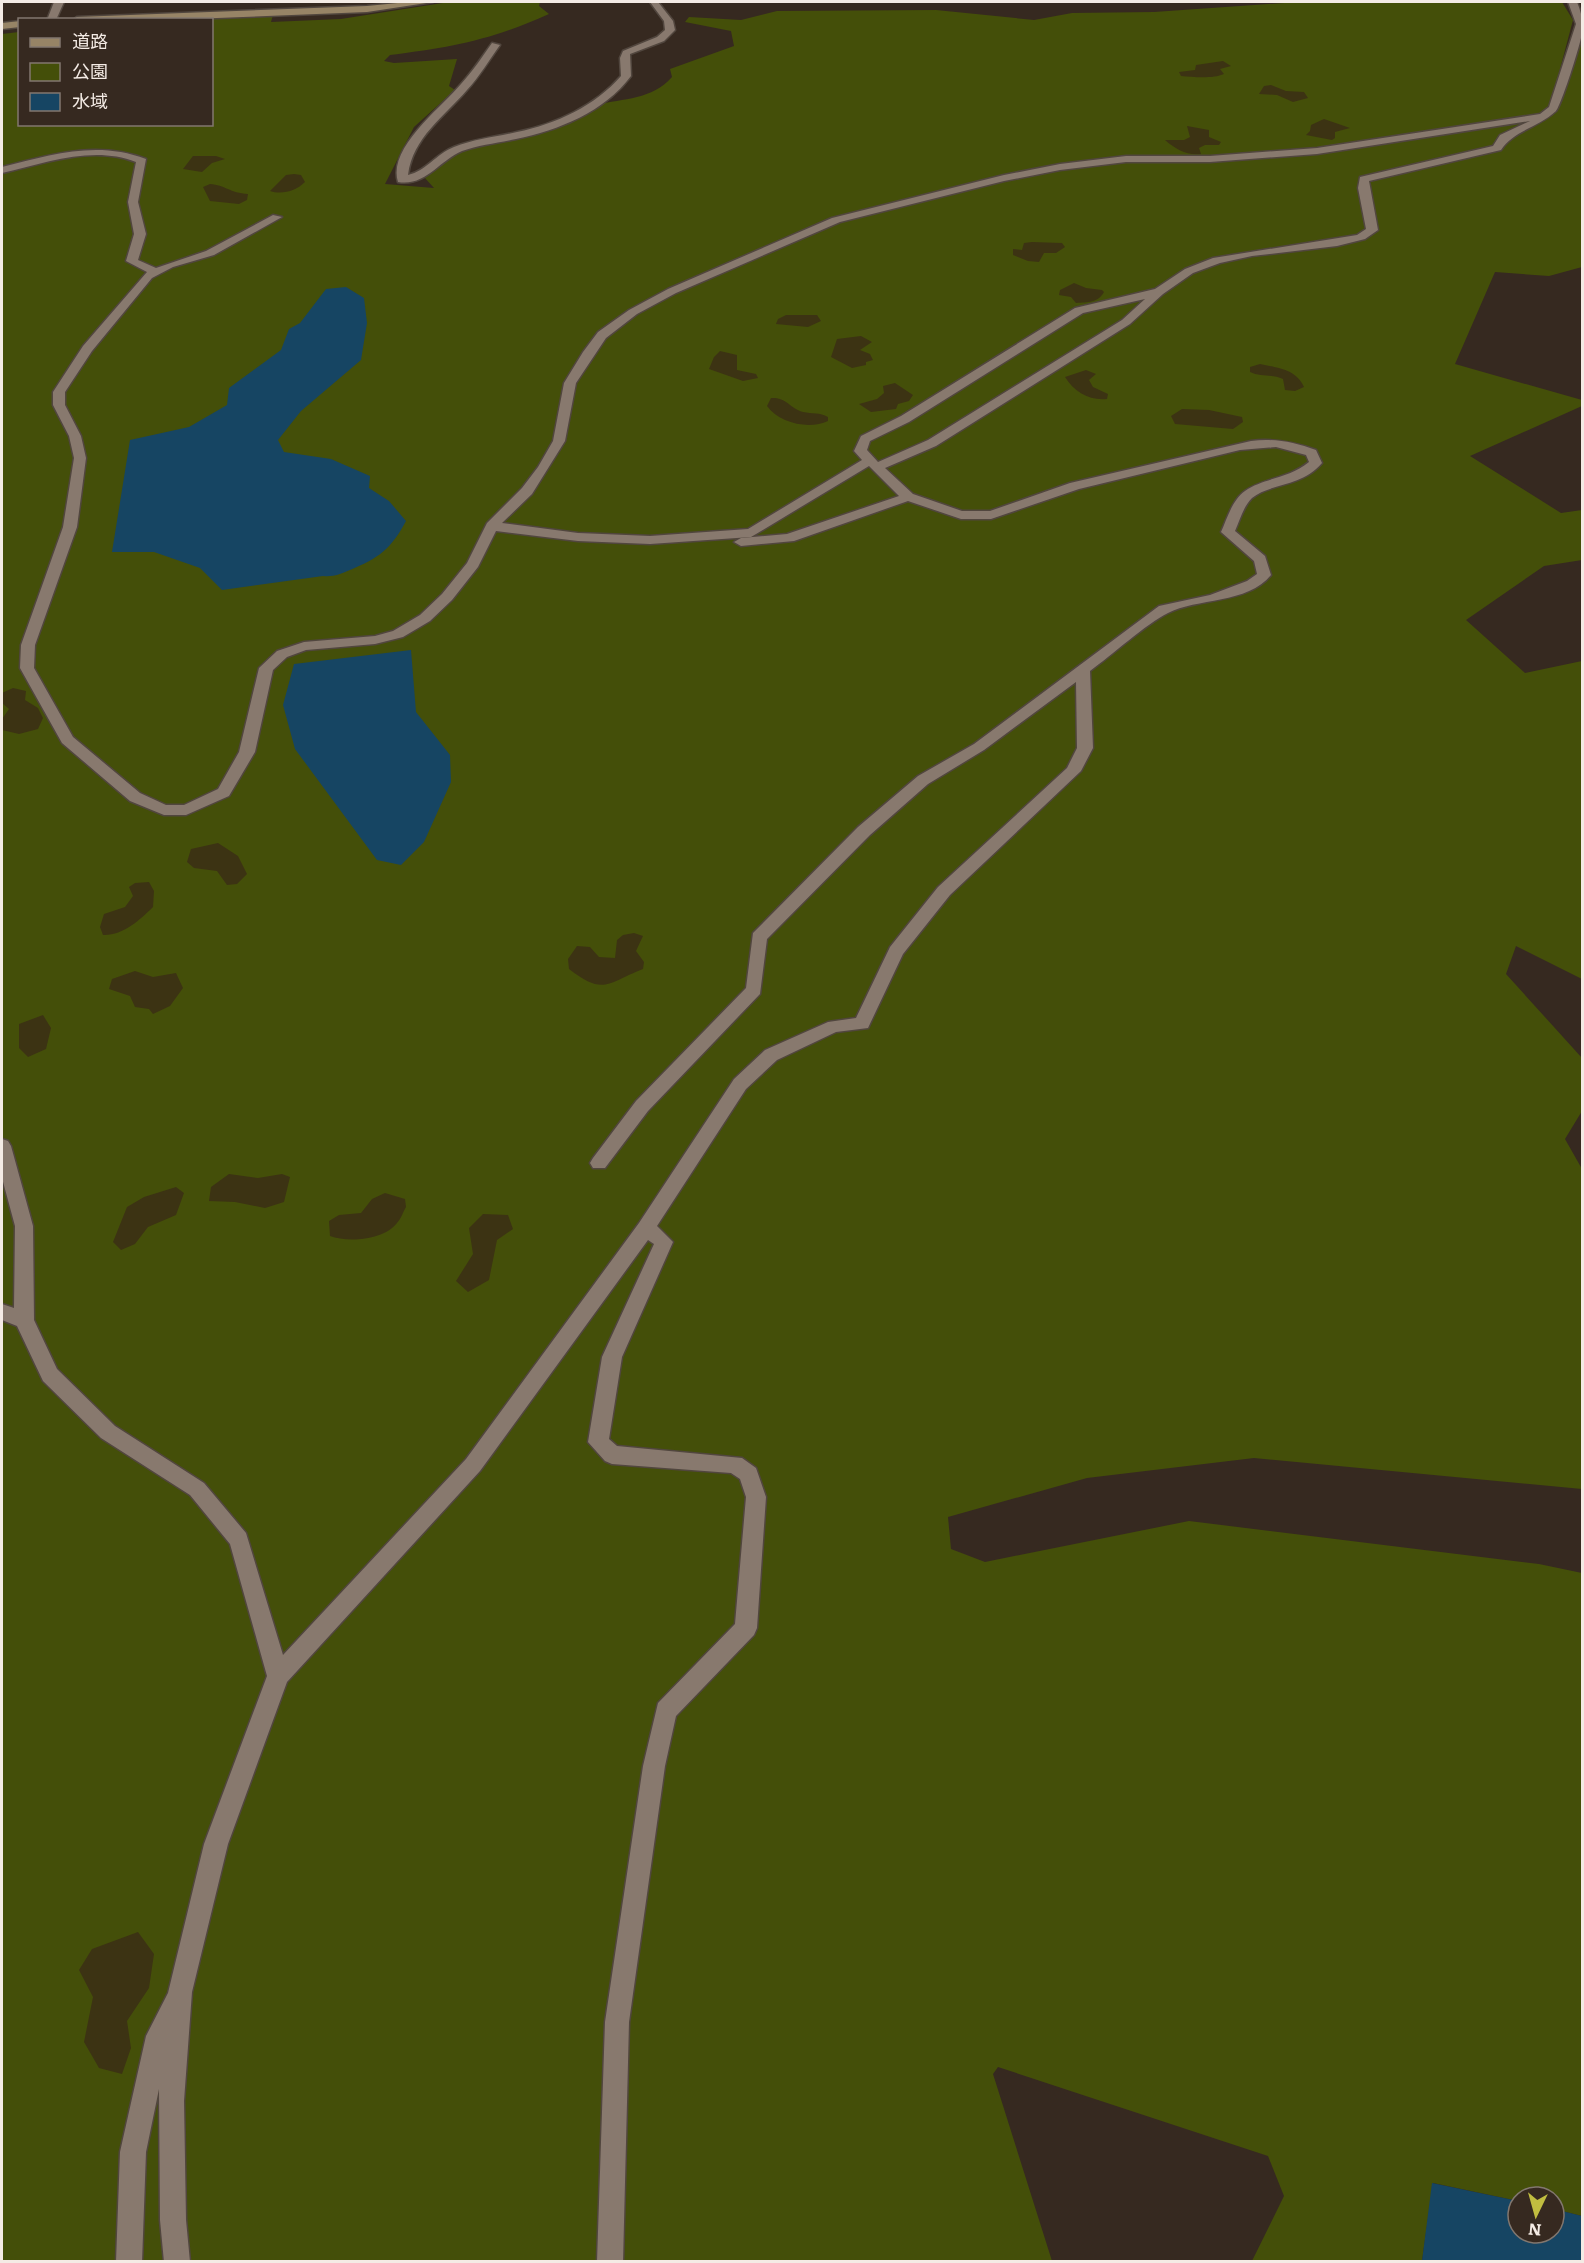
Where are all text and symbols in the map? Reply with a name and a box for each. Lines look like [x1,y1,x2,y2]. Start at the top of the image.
legend [18,18,213,126]
text: 道路 [72,27,108,54]
text: 公園 [72,57,108,84]
text: 水域 [72,87,108,114]
north arrow [1506,2185,1566,2245]
text: N [1527,2218,1542,2243]

